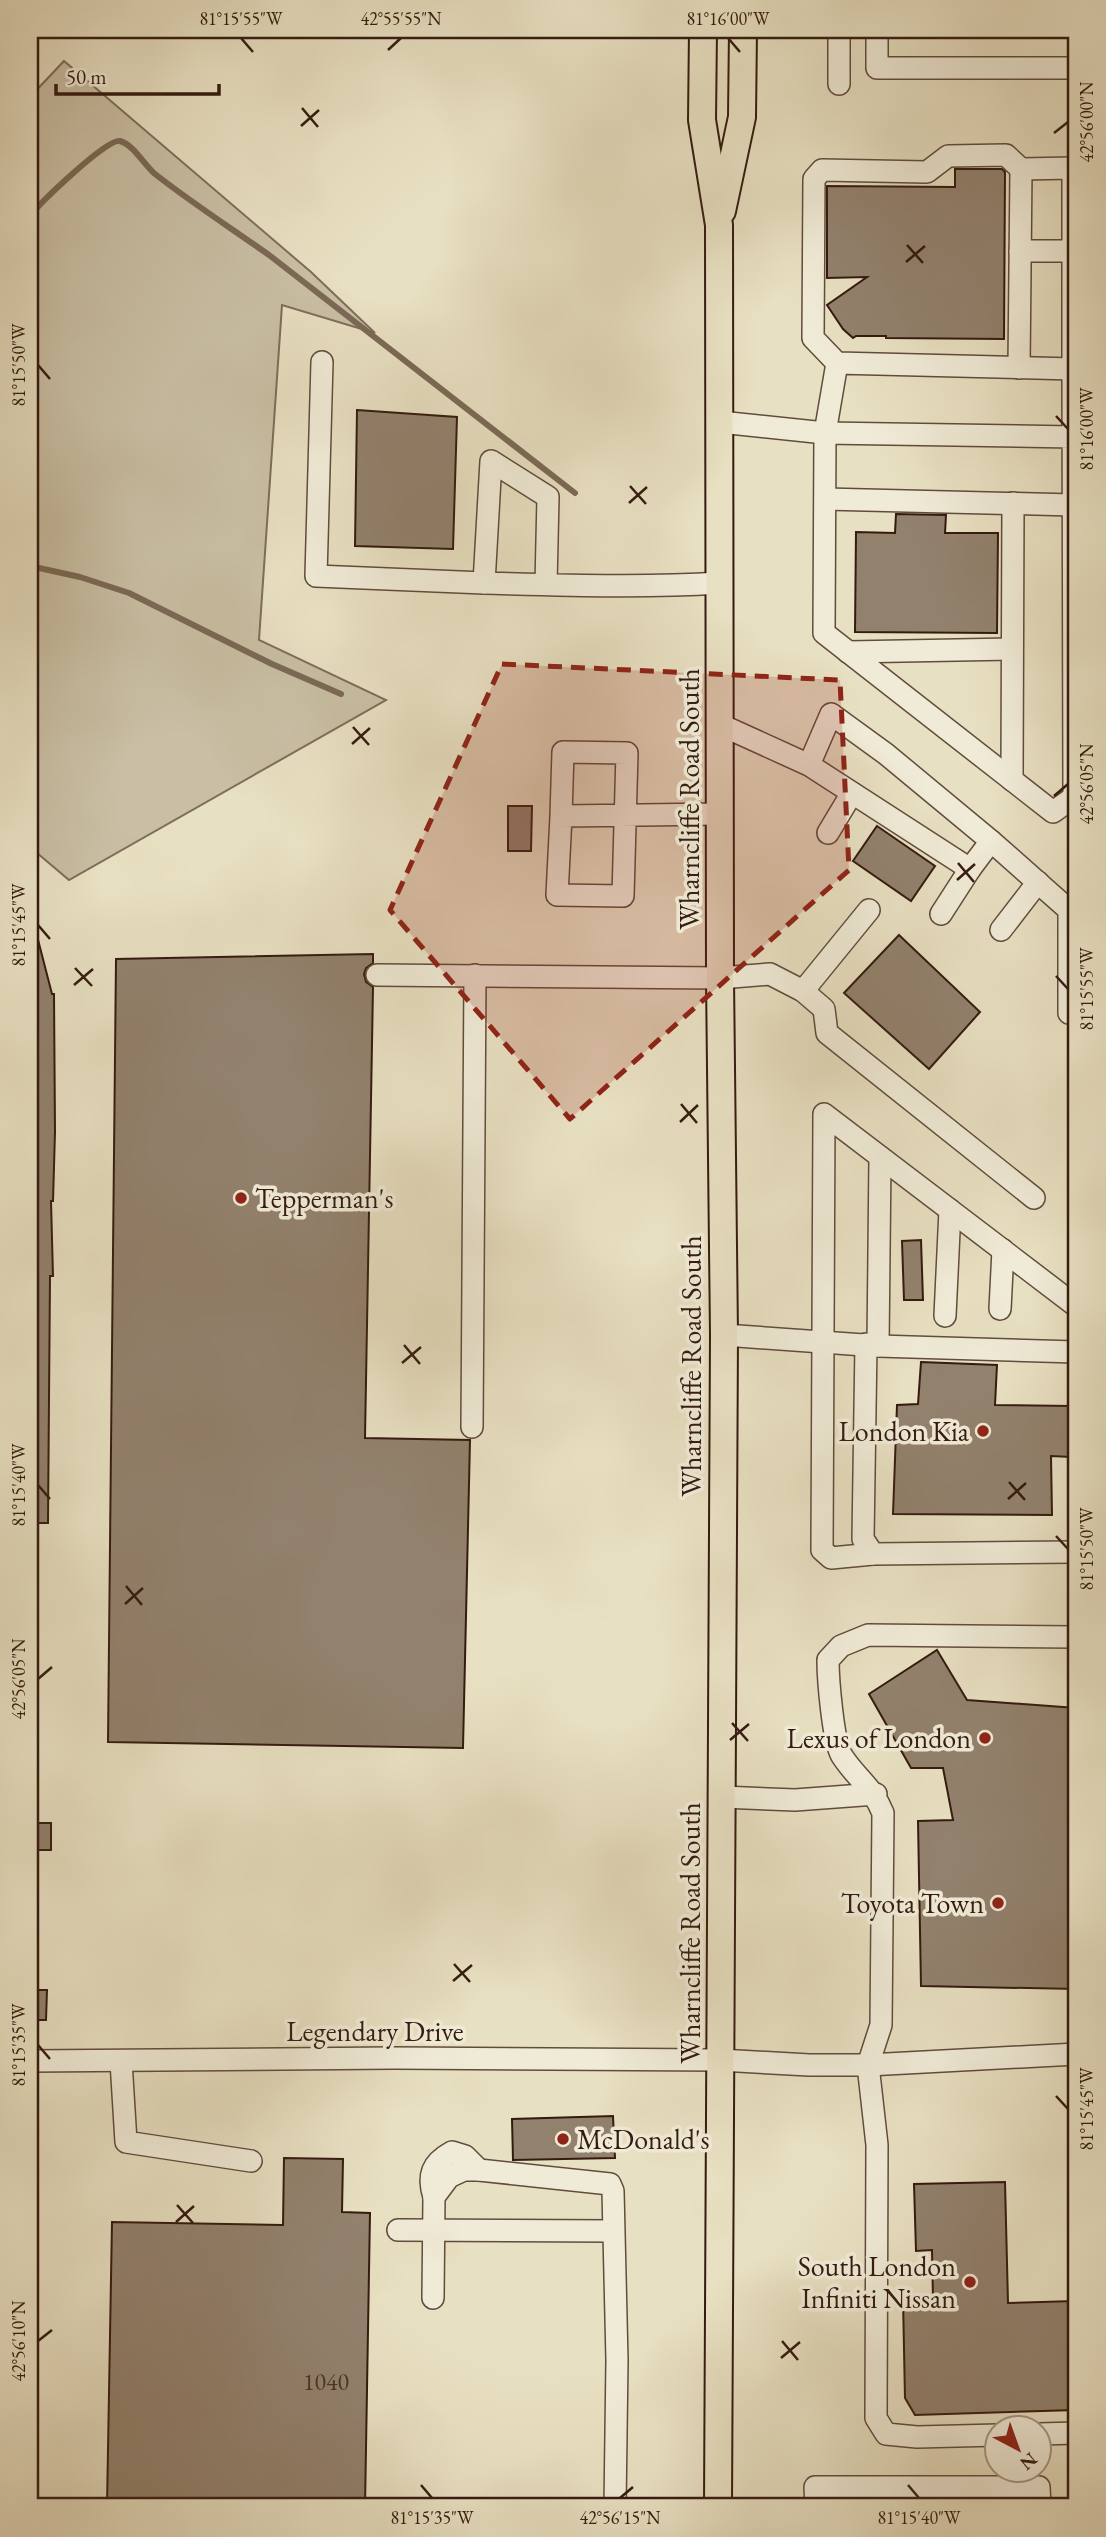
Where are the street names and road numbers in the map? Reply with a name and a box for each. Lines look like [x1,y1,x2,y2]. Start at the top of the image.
street label: Wharncliffe Road South [671,668,707,930]
street label: Wharncliffe Road South [673,1235,709,1497]
street label: Wharncliffe Road South [672,1802,708,2064]
street label: Legendary Drive [286,2013,464,2049]

